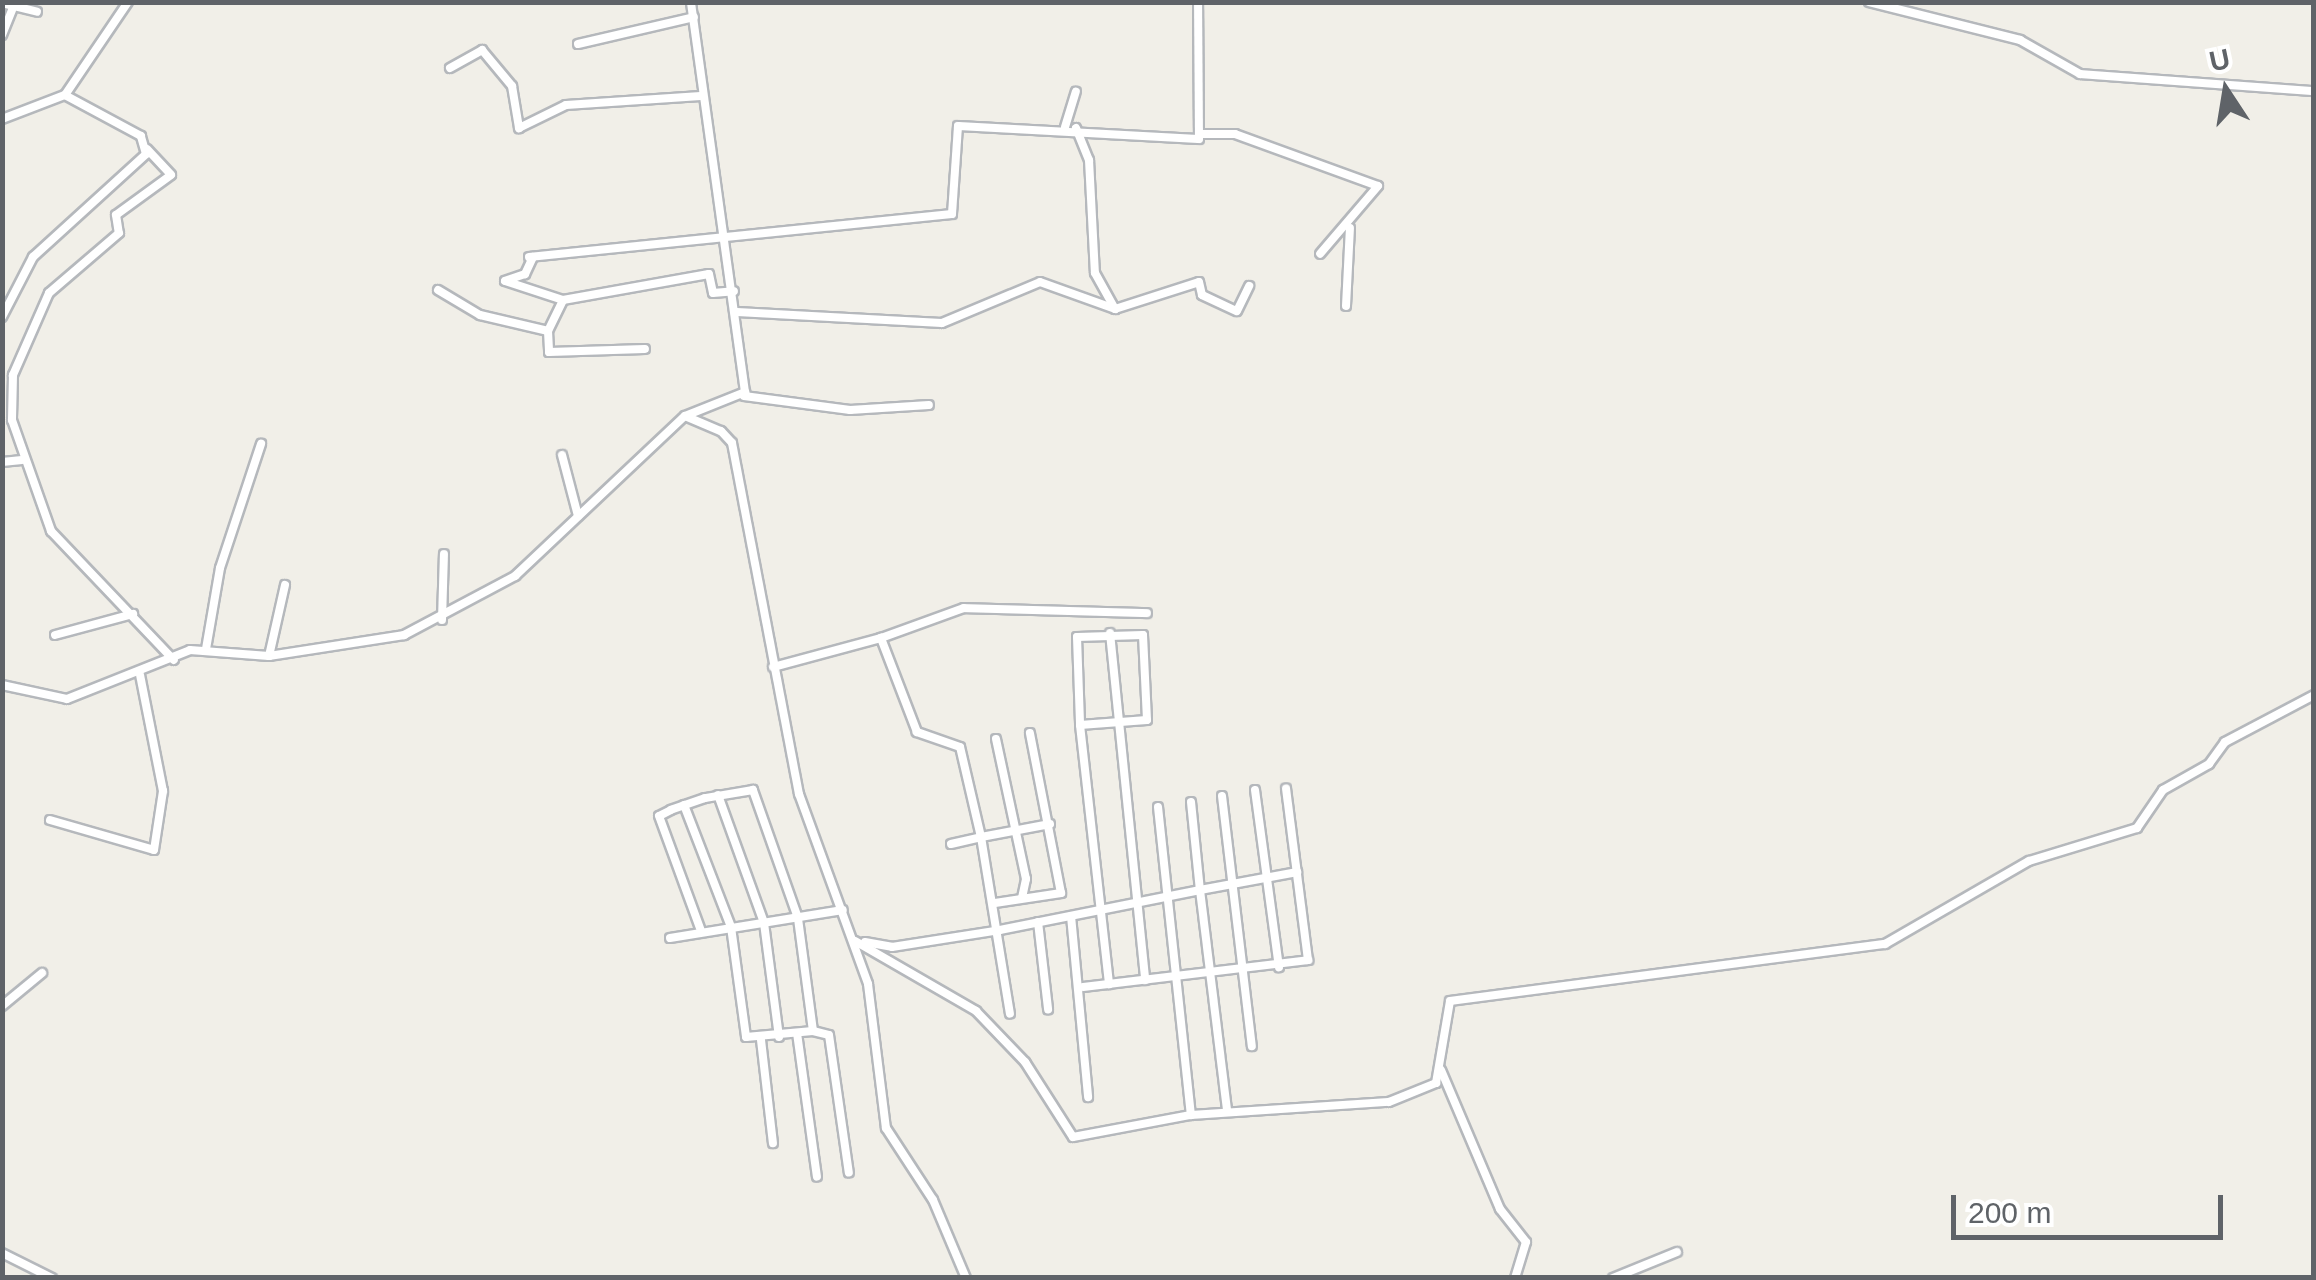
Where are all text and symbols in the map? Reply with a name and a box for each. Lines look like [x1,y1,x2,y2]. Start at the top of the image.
north arrow [2176,40,2276,140]
text: U [2207,43,2233,77]
scale bar [1956,1175,2228,1237]
text: 200 m [1968,1196,2051,1229]

